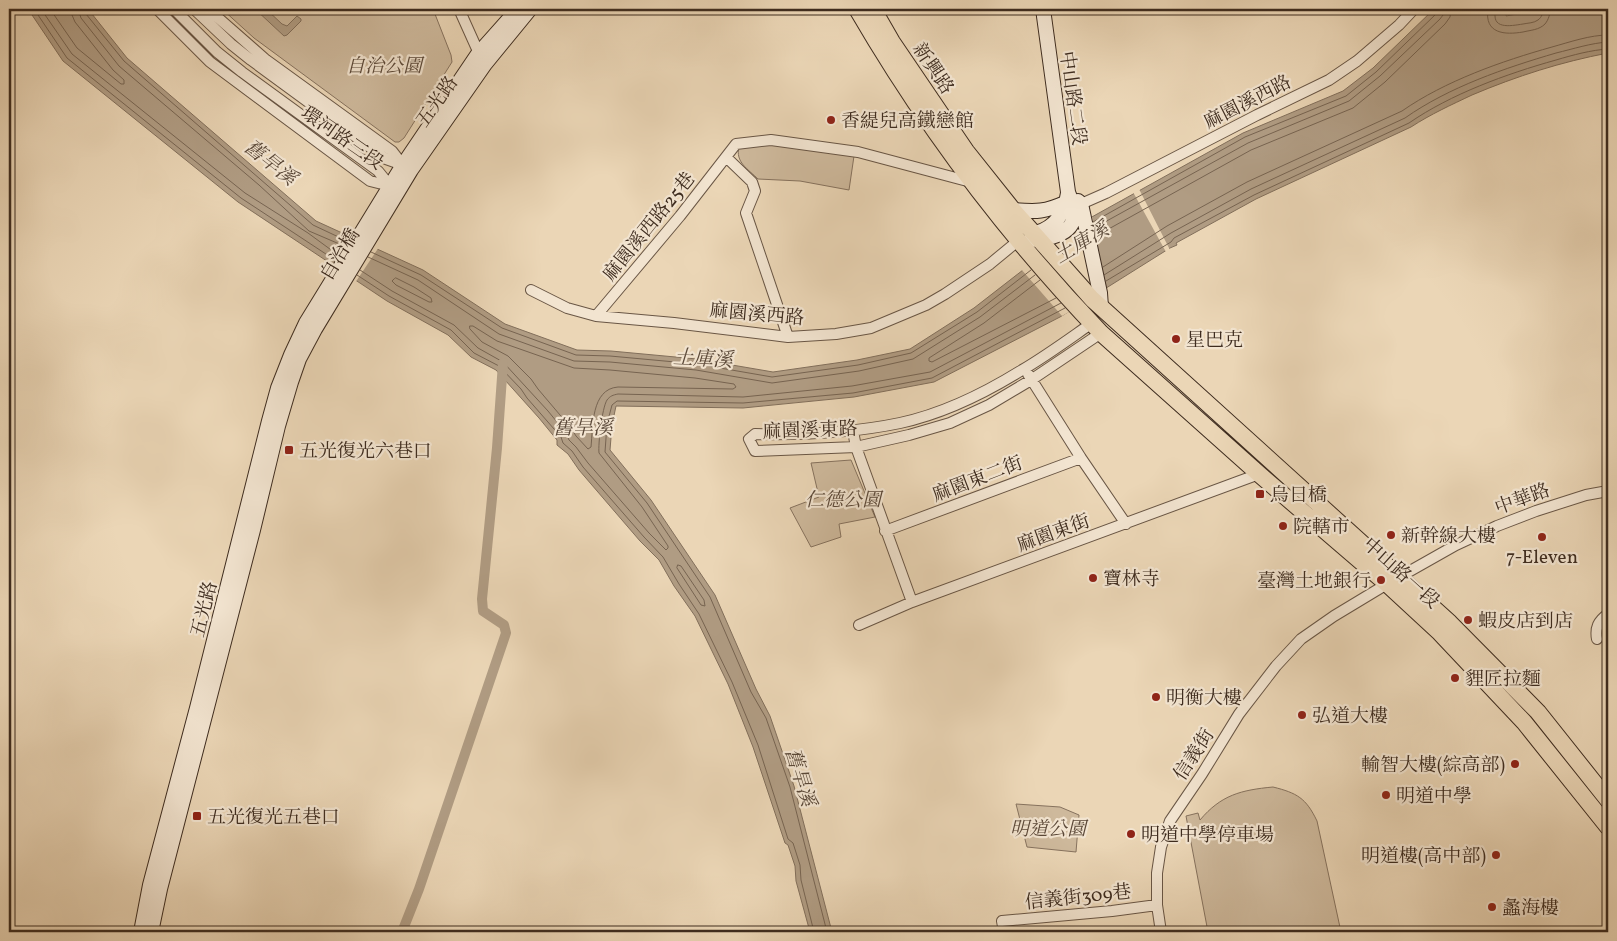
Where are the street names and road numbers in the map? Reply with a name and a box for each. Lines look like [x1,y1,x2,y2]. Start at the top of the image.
street label: 新興路 [906,38,959,100]
street label: 中山路二段 [1053,49,1092,147]
street label: 麻園溪西路 [1200,70,1296,136]
street label: 五光路 [411,71,465,133]
street label: 環河路三段 [295,101,388,177]
street label: 麻園溪西路25巷 [597,167,702,287]
street label: 自治橋 [315,224,367,286]
street label: 麻園溪西路 [708,298,805,332]
street label: 麻園溪東路 [762,416,858,446]
street label: 麻園東二街 [929,451,1027,509]
street label: 中華路 [1491,478,1554,522]
street label: 麻園東街 [1014,509,1094,559]
street label: 中山路一段 [1357,532,1445,615]
street label: 五光路 [185,579,224,640]
street label: 信義街 [1168,724,1221,786]
street label: 信義街309巷 [1024,879,1133,917]

